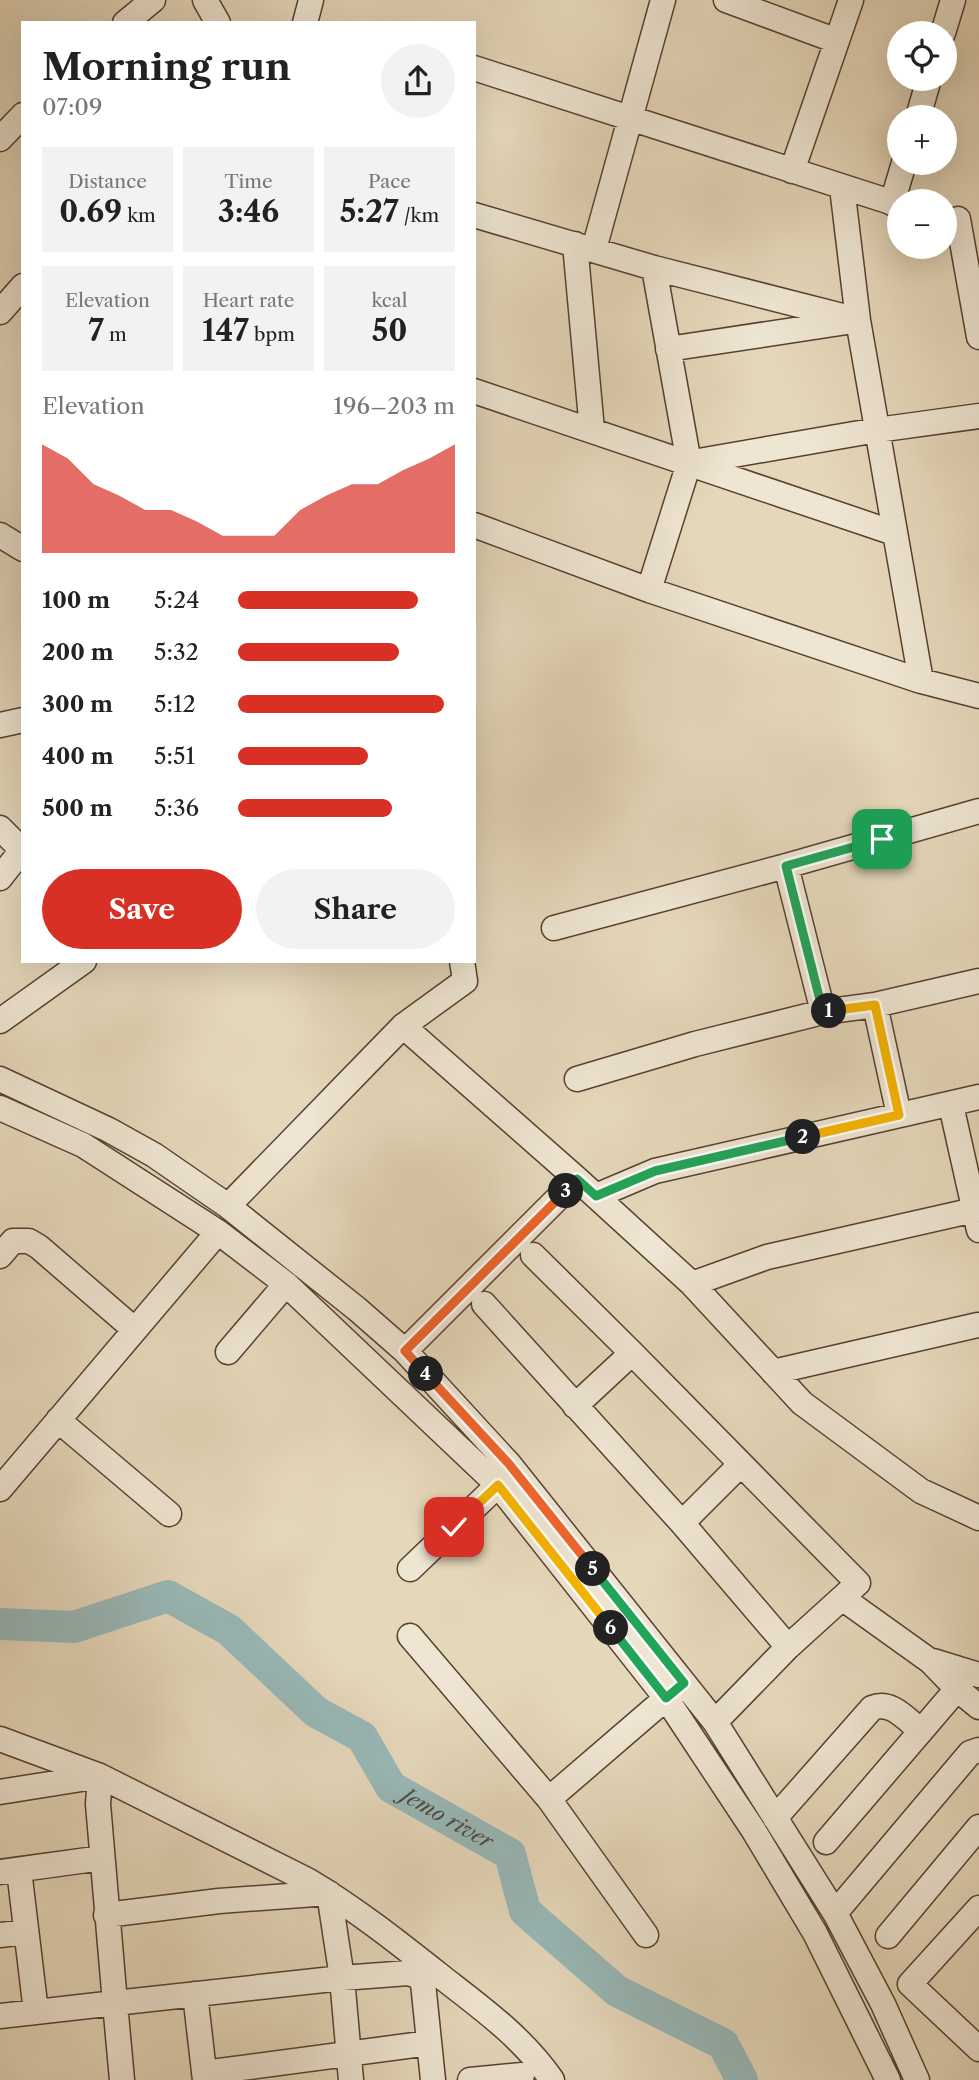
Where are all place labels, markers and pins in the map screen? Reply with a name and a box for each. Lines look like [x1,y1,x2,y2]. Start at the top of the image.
pin [852,809,912,869]
pin: 1 [812,993,846,1028]
pin: 2 [786,1120,820,1154]
pin: 3 [548,1174,584,1208]
pin: 4 [408,1356,444,1392]
pin [424,1497,484,1557]
pin: 5 [576,1552,610,1586]
pin: 6 [594,1610,628,1646]

